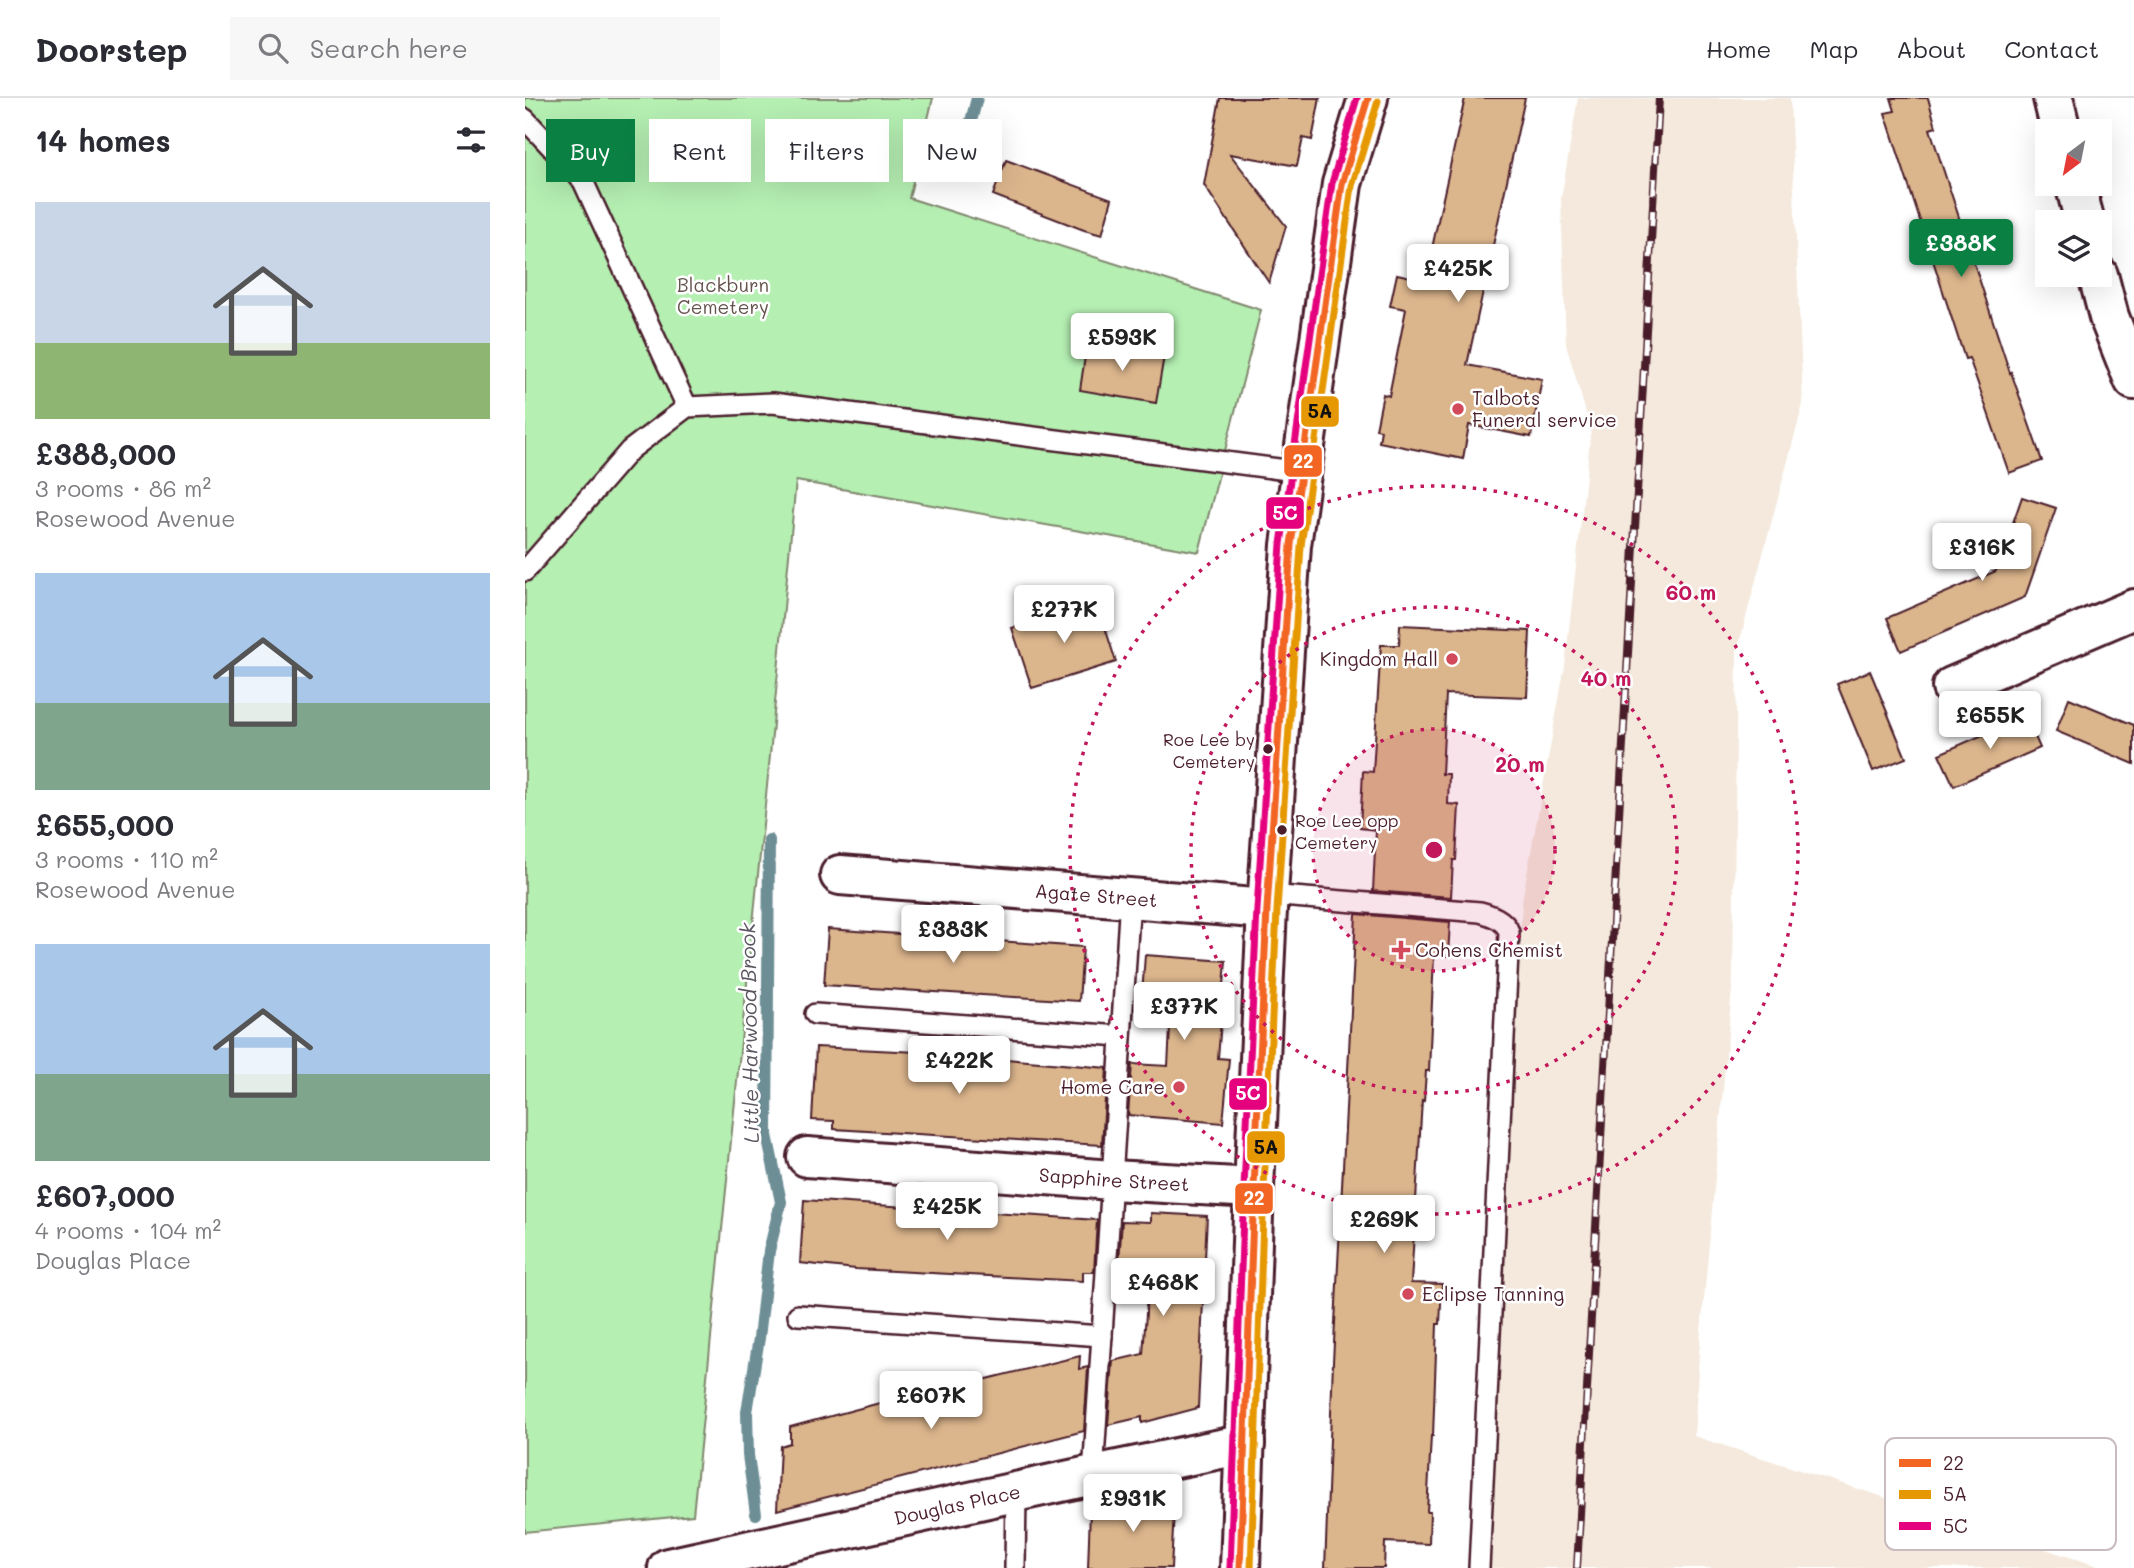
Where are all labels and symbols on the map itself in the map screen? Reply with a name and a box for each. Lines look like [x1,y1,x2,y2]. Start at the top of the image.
north arrow [2035,119,2112,196]
pin: £388K [1912,220,2010,279]
pin: £425K [1409,244,1507,304]
park label: Blackburn Cemetery [677,272,769,319]
pin: £593K [1073,314,1171,373]
place label: Talbots Funeral service [1472,385,1617,432]
line badge: 5A [1300,395,1340,428]
text: 5A [1308,398,1332,423]
marker: Talbots Funeral service [1450,401,1466,417]
line badge: 22 [1283,444,1323,478]
text: 22 [1292,448,1314,473]
line badge: 5C [1265,496,1305,530]
text: 5C [1272,500,1298,525]
pin: £316K [1933,524,2031,583]
text: 60 m [1666,578,1716,605]
pin: £277K [1015,586,1113,645]
place label: Kingdom Hall [1320,646,1438,671]
marker: Kingdom Hall [1444,651,1460,667]
text: 40 m [1580,664,1632,691]
pin: £655K [1941,692,2039,751]
place label: Roe Lee by Cemetery [1163,728,1255,772]
marker: Roe Lee by Cemetery [1261,742,1275,756]
text: 20 m [1495,750,1545,777]
place label: Roe Lee opp Cemetery [1295,809,1398,853]
marker: Roe Lee opp Cemetery [1275,823,1289,837]
centre of rings [1422,838,1446,862]
street label: Agate Street [1034,878,1158,912]
pin: £383K [904,906,1002,965]
water label: Little Harwood Brook [733,922,764,1143]
place label: Cohens Chemist [1415,937,1563,962]
marker: Cohens Chemist [1393,942,1409,958]
pin: £377K [1135,982,1233,1042]
pin: £422K [910,1037,1008,1096]
place label: Home Care [1060,1074,1165,1099]
line badge: 5C [1228,1077,1268,1111]
marker: Home Care [1171,1079,1187,1095]
text: 5C [1235,1080,1261,1105]
line badge: 5A [1246,1130,1286,1164]
text: 5A [1254,1134,1278,1159]
street label: Sapphire Street [1038,1162,1190,1196]
pin: £425K [898,1182,996,1242]
line badge: 22 [1234,1182,1274,1215]
text: 22 [1243,1185,1265,1210]
pin: £269K [1335,1196,1433,1255]
pin: £468K [1114,1258,1212,1318]
place label: Eclipse Tanning [1422,1281,1564,1306]
marker: Eclipse Tanning [1400,1286,1416,1302]
pin: £607K [882,1372,980,1431]
legend [1885,1438,2116,1550]
text: 22 [1943,1450,1964,1475]
pin: £931K [1084,1474,1182,1534]
street label: Douglas Place [891,1478,1023,1530]
text: 5A [1943,1481,1967,1506]
text: 5C [1943,1513,1968,1538]

